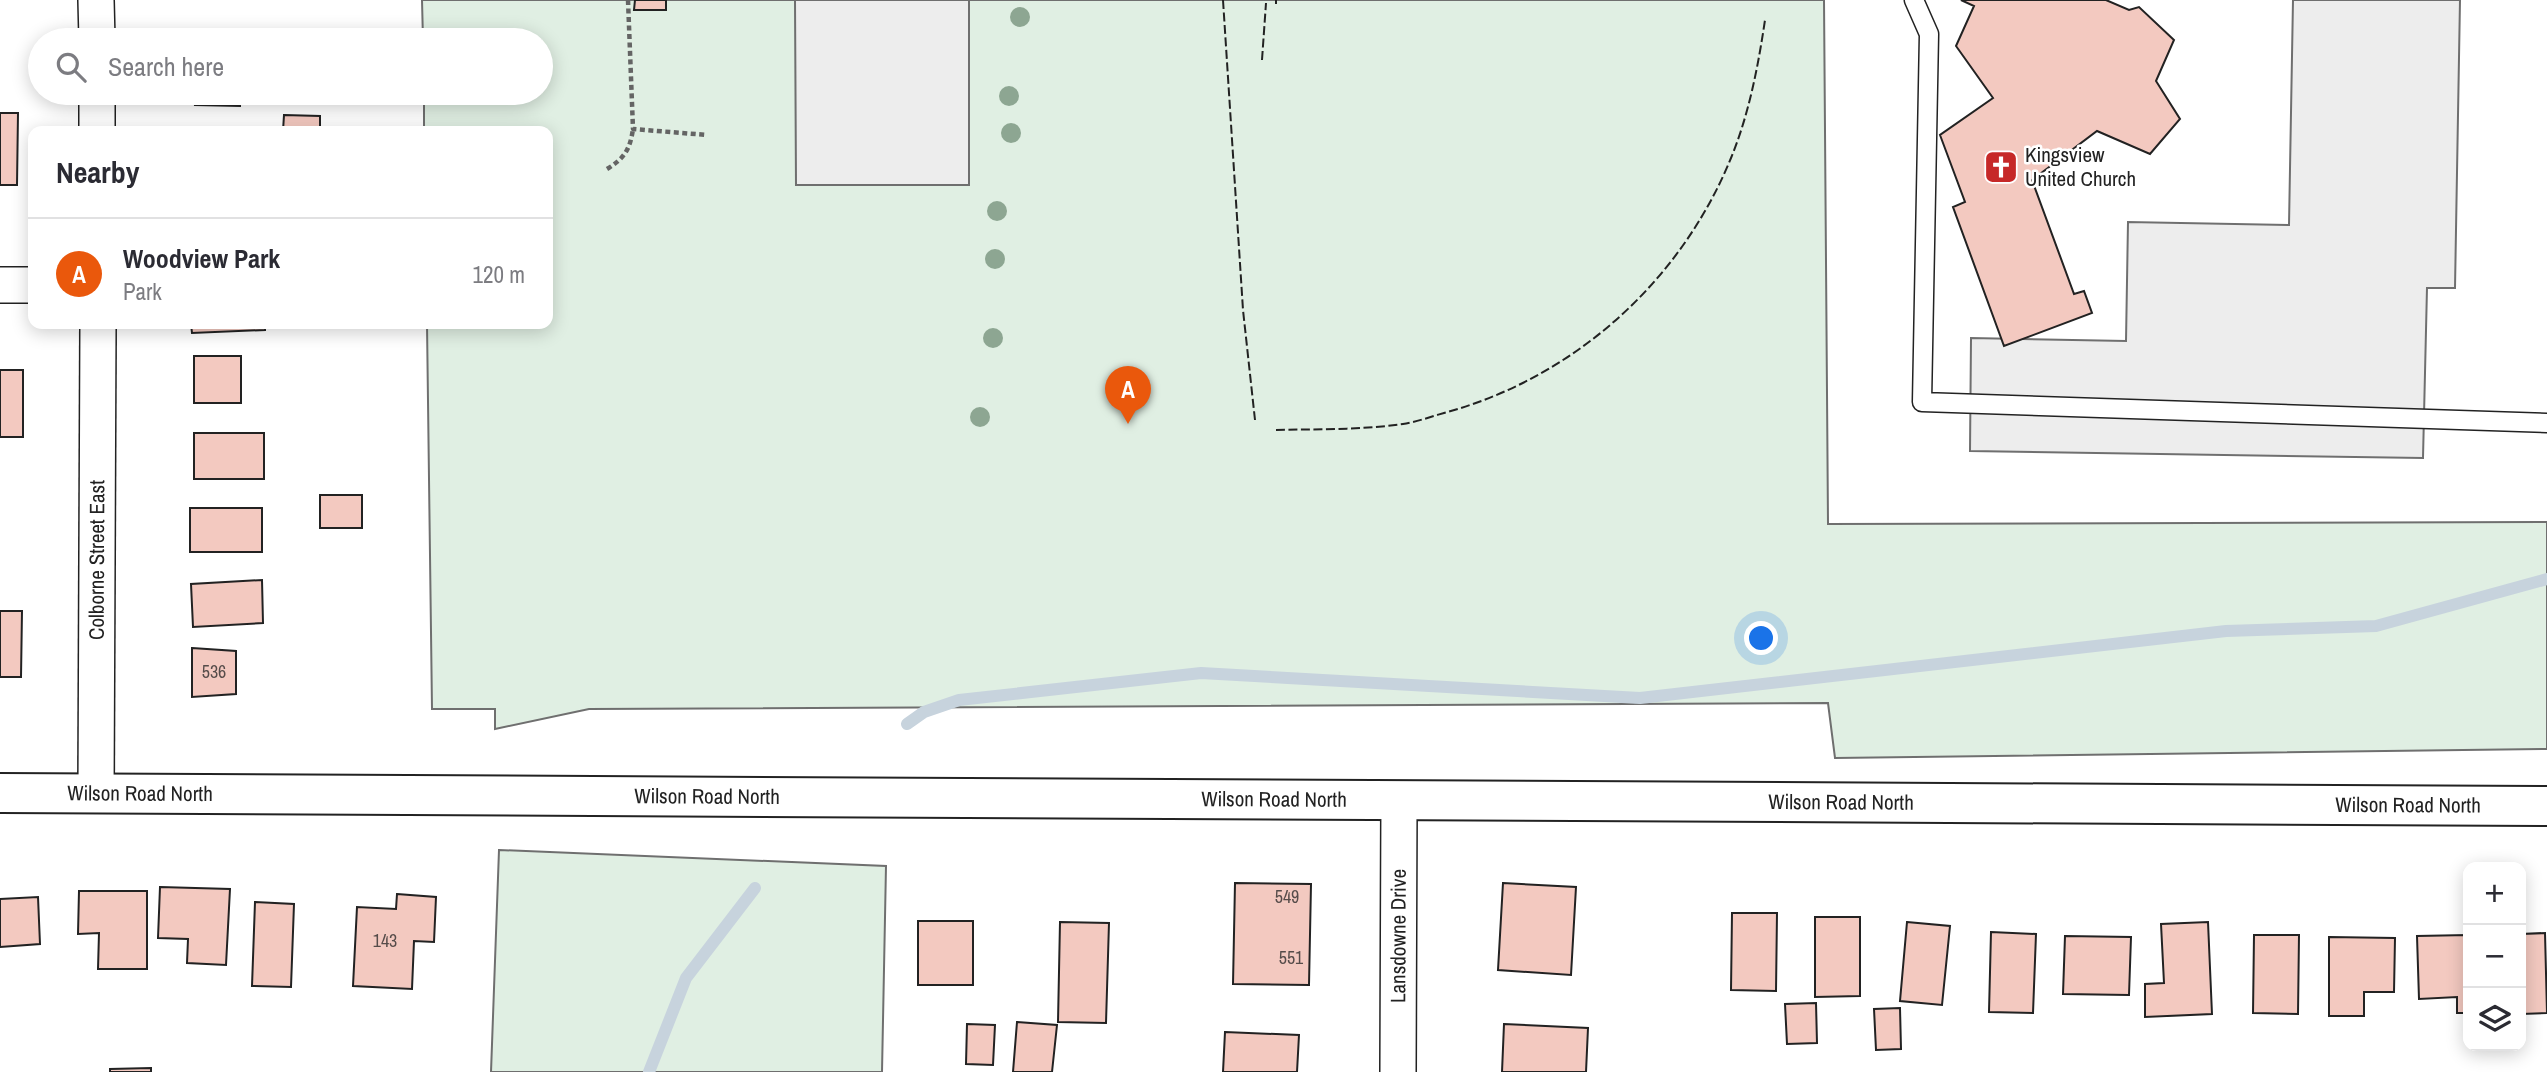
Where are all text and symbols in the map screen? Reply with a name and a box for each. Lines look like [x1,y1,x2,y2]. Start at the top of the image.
search box [28,28,553,105]
icon: search [52,48,90,86]
text: Search here [108,49,224,84]
place label: Kingsview United Church [2025,140,2136,193]
church icon: Kingsview United Church [1982,148,2020,186]
text: Nearby [56,152,139,192]
text: Woodview Park [123,241,280,276]
text: A [72,259,86,290]
text: 120 m [473,259,525,290]
text: Park [123,276,162,307]
pin: A [1105,366,1151,424]
street label: Colborne Street East [82,480,111,640]
your location [1744,621,1778,655]
house number: 536 [202,659,226,684]
street label: Wilson Road North [67,778,213,808]
street label: Wilson Road North [634,781,780,811]
street label: Wilson Road North [1201,784,1347,814]
street label: Wilson Road North [1768,787,1914,817]
street label: Wilson Road North [2335,790,2481,820]
map controls [2463,862,2526,1051]
button: + [2463,862,2526,925]
street label: Lansdowne Drive [1383,869,1413,1003]
house number: 549 [1275,884,1299,909]
button: − [2463,925,2526,988]
house number: 143 [373,928,397,953]
house number: 551 [1279,945,1304,970]
button: layers [2463,988,2526,1051]

